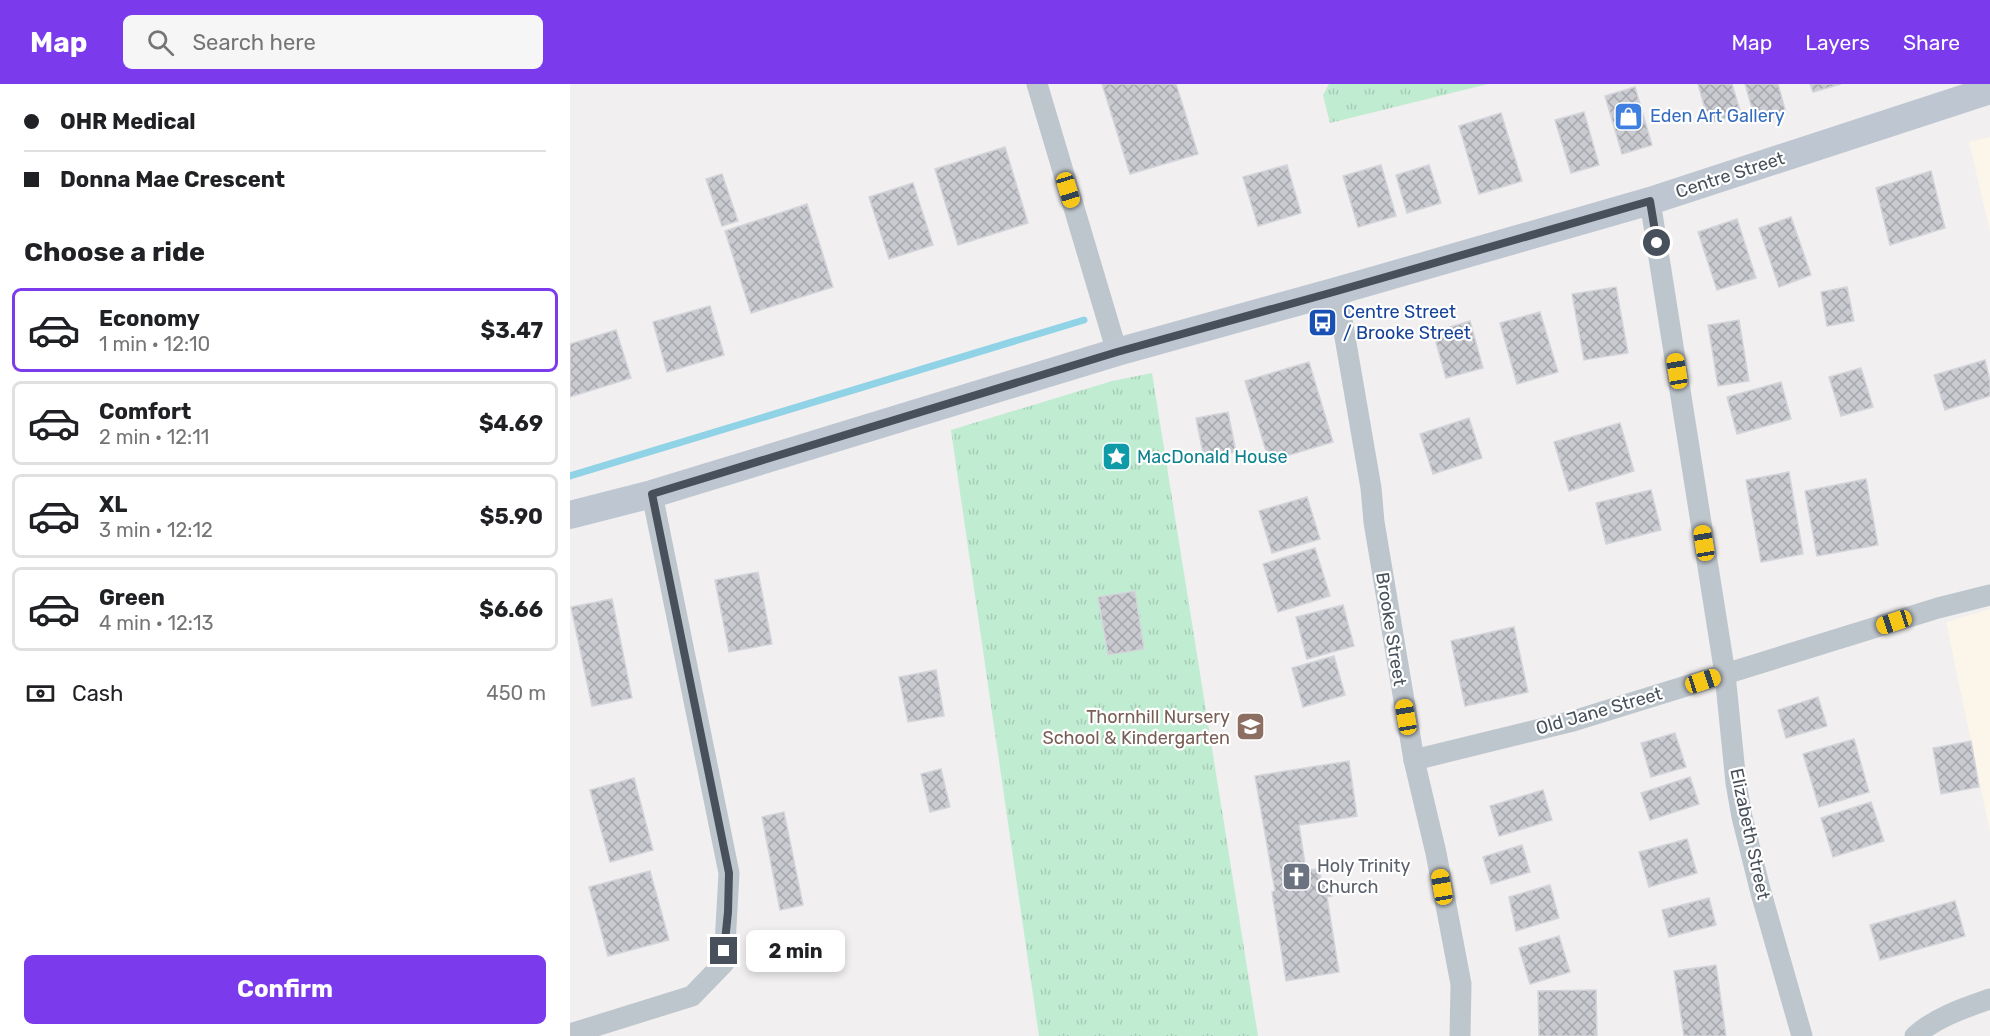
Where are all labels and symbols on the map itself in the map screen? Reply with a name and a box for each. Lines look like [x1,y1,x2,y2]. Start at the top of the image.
shop icon: Eden Art Gallery [1613,100,1645,132]
place label: Eden Art Gallery [1650,105,1785,127]
street label: Centre Street [1673,147,1787,203]
car [1054,170,1082,210]
route start [1643,229,1670,256]
place label: Centre Street / Brooke Street [1343,301,1471,344]
bus stop icon: Centre Street / Brooke Street [1306,306,1338,338]
car [1665,352,1689,390]
place icon: MacDonald House [1100,441,1132,473]
place label: MacDonald House [1137,446,1288,468]
car [1692,524,1716,562]
street label: Brooke Street [1371,571,1411,687]
car [1874,608,1914,636]
car [1683,667,1723,695]
street label: Old Jane Street [1533,682,1665,740]
car [1394,698,1418,736]
place label: Thornhill Nursery School & Kindergarten [1042,706,1230,749]
school or university icon: Thornhill Nursery School & Kindergarten [1235,711,1267,743]
street label: Elizabeth Street [1725,766,1775,902]
place label: Holy Trinity Church [1317,855,1410,898]
church icon: Holy Trinity Church [1280,860,1312,892]
car [1430,868,1454,906]
callout: 2 min [745,930,844,972]
route end [710,937,737,964]

